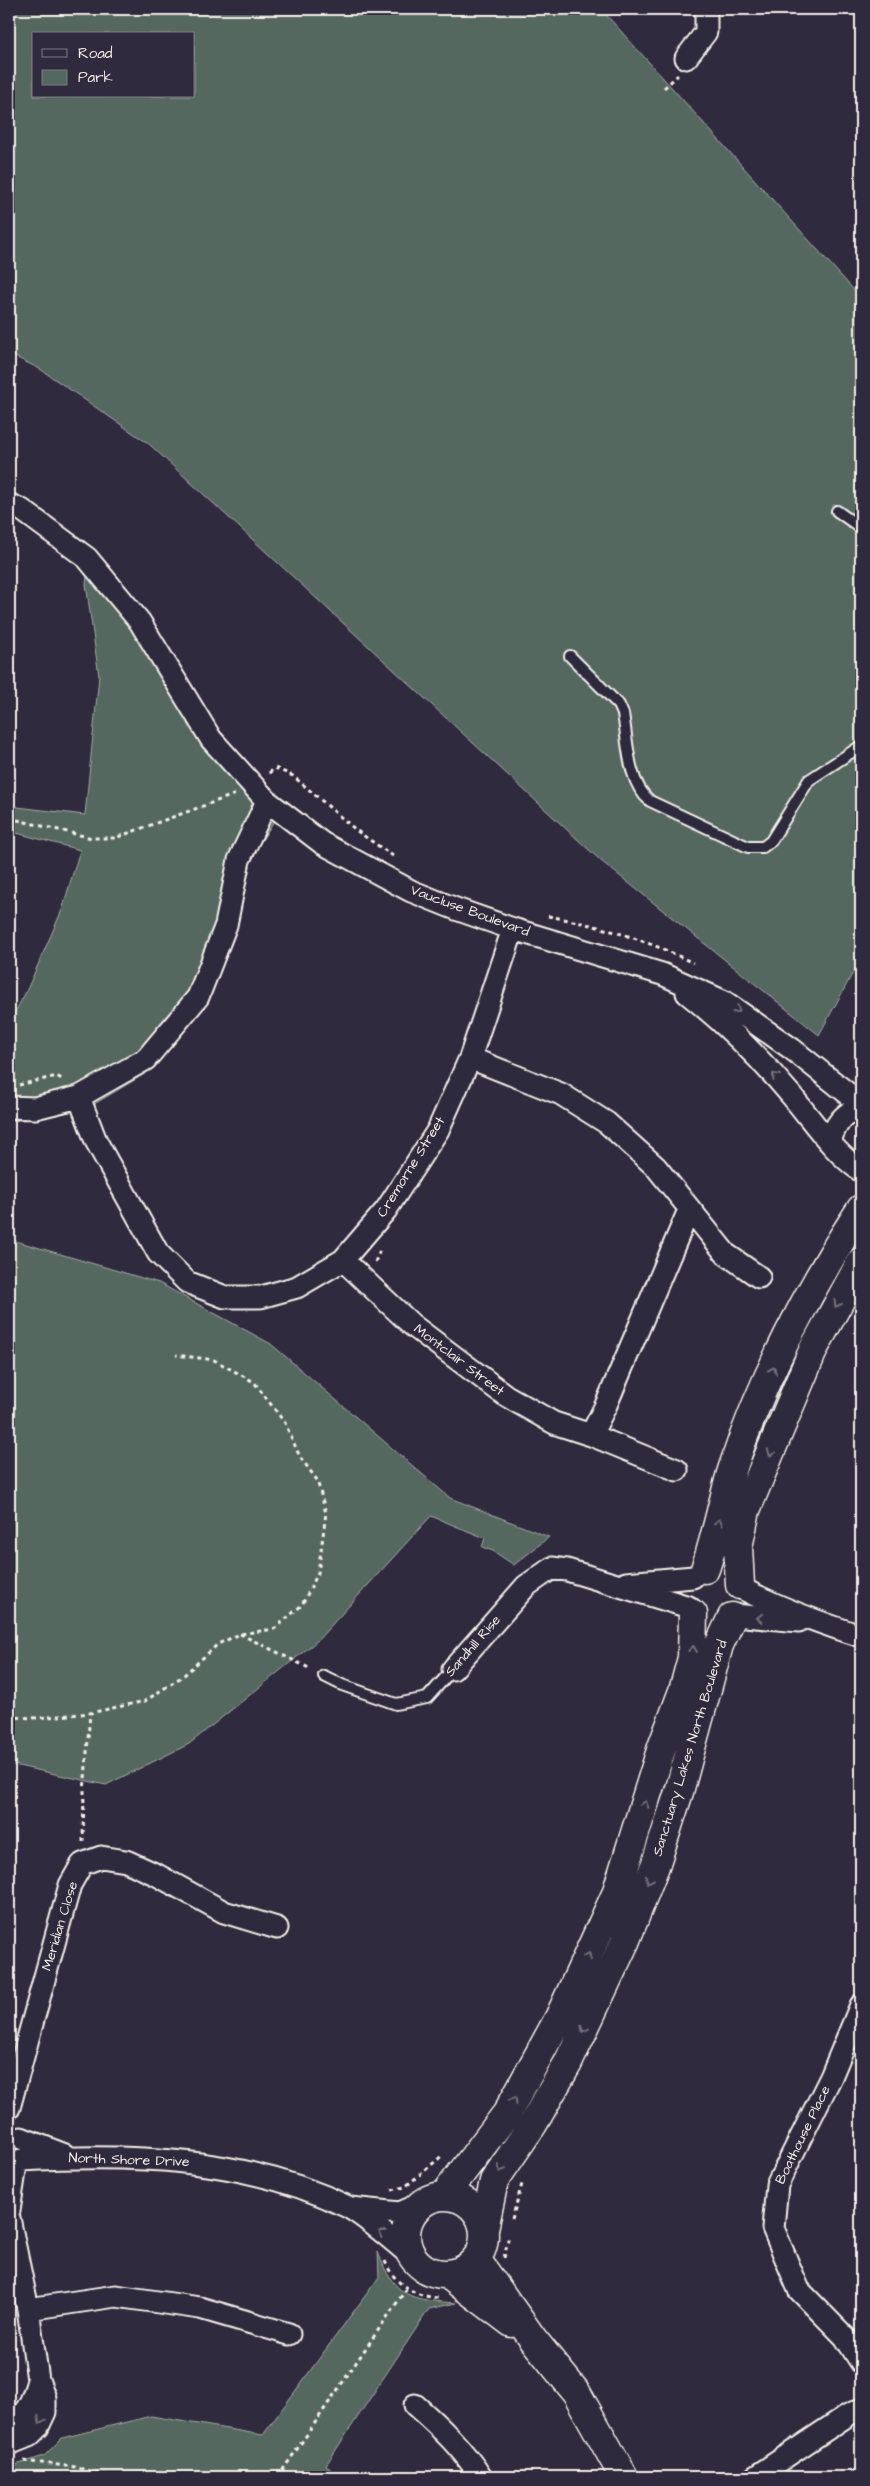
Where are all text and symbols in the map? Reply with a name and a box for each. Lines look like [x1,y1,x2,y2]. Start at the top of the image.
legend [32,32,195,98]
text: Road [78,43,113,64]
text: Park [78,67,113,88]
street label: Vaucluse Boulevard [408,880,532,942]
one-way arrow [731,1004,741,1013]
one-way arrow [772,1073,780,1082]
street label: Cremorne Street [372,1113,450,1221]
one-way arrow [833,1299,843,1308]
street label: Montclair Street [409,1319,509,1401]
one-way arrow [767,1366,778,1375]
one-way arrow [767,1448,777,1456]
one-way arrow [713,1518,724,1527]
street label: Sandhill Rise [441,1610,506,1681]
one-way arrow [755,1613,763,1624]
street label: Sanctuary Lakes North Boulevard [648,1637,732,1859]
one-way arrow [688,1645,699,1653]
one-way arrow [639,1800,649,1808]
one-way arrow [645,1875,655,1884]
street label: Meridian Close [37,1878,83,1973]
one-way arrow [581,1952,591,1961]
one-way arrow [580,2024,590,2033]
street label: Boathouse Place [770,2082,836,2188]
one-way arrow [508,2097,518,2106]
street label: North Shore Drive [68,2148,190,2172]
one-way arrow [498,2163,508,2172]
one-way arrow [378,2230,388,2239]
one-way arrow [37,2415,47,2424]

